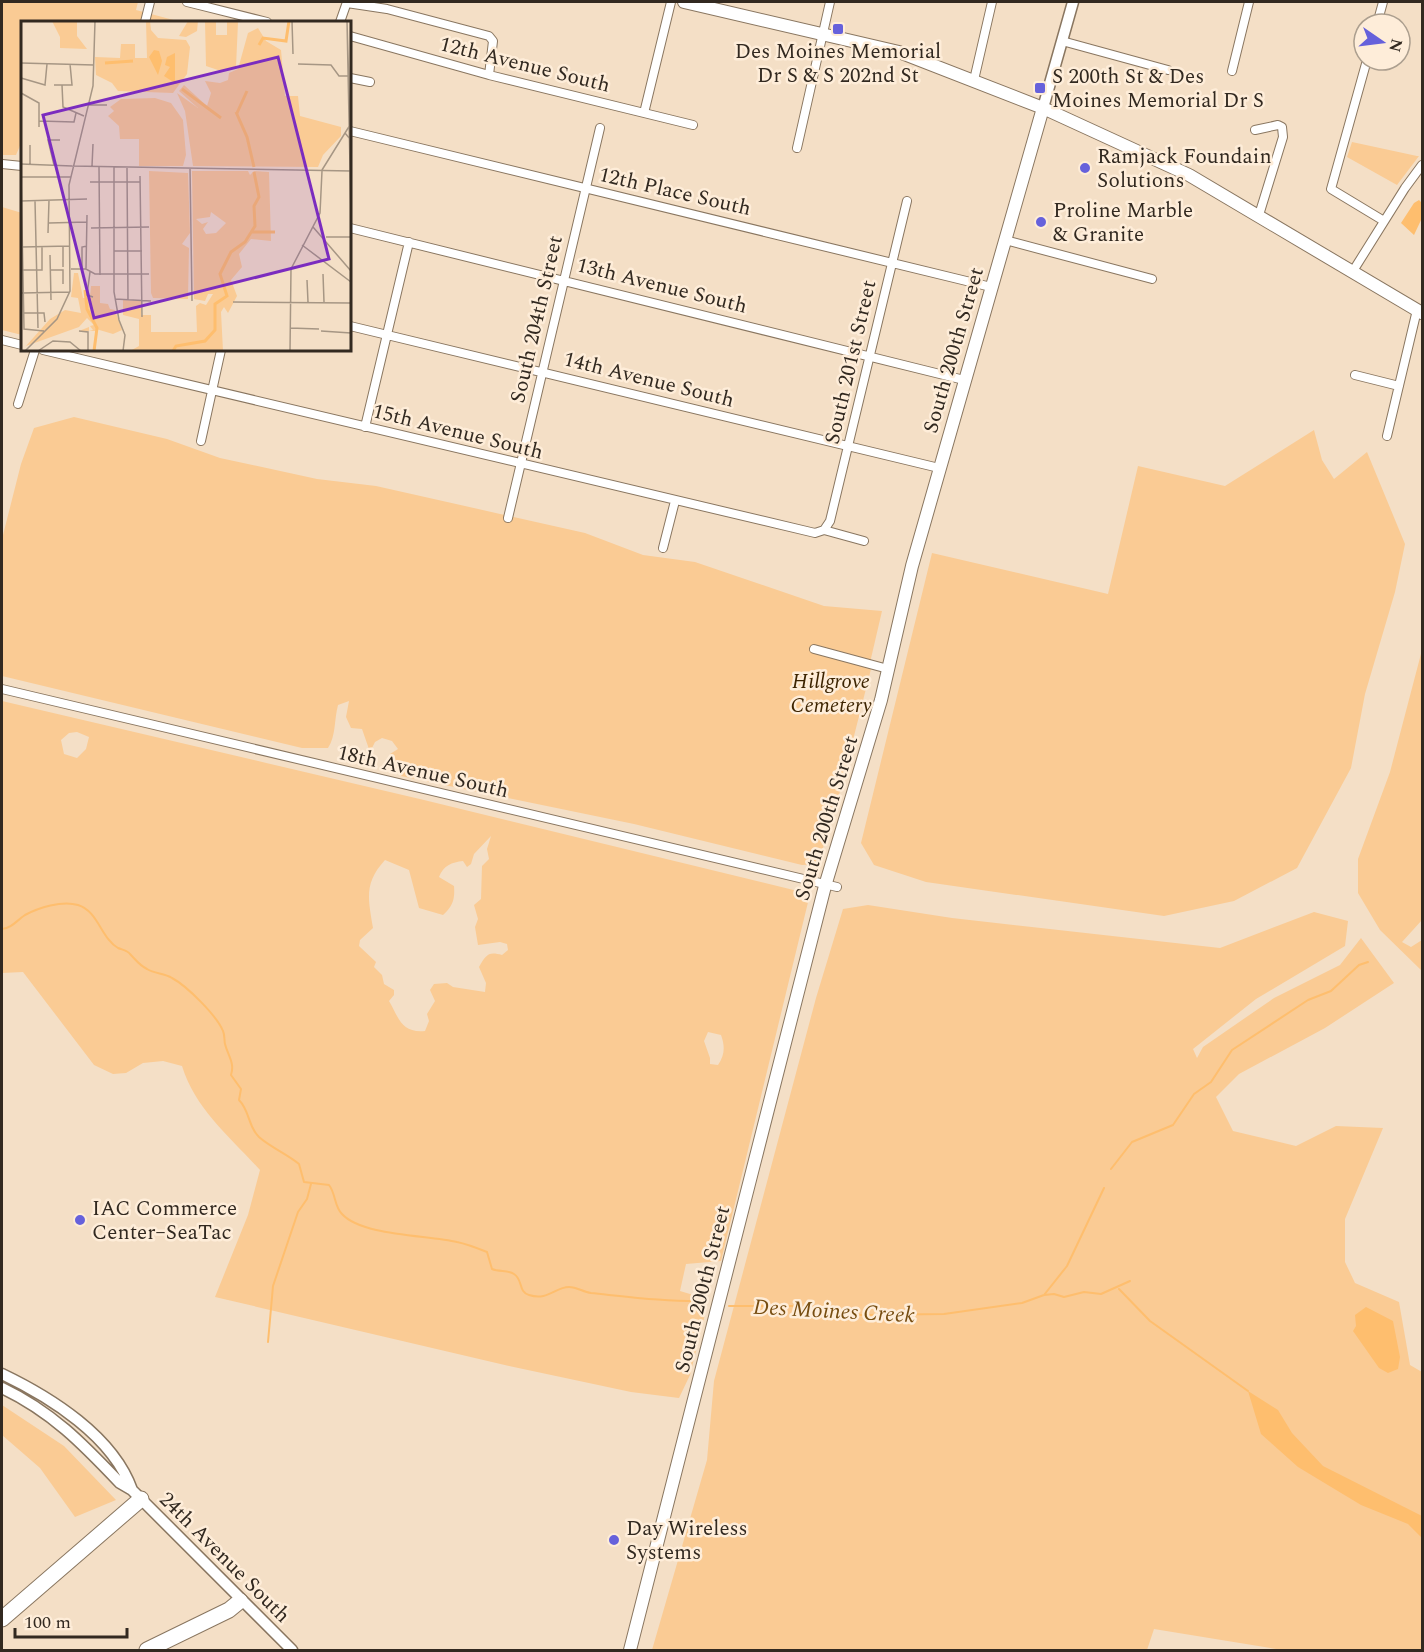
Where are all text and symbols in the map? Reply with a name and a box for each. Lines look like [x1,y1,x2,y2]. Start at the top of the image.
north arrow [1352,12,1412,72]
inset map [21,21,351,351]
marker: Des Moines Memorial Dr S & S 202nd St [831,22,845,36]
street label: 12th Avenue South [436,28,613,102]
place label: Des Moines Memorial Dr S & S 202nd St [735,36,941,92]
text: N [1382,36,1409,55]
place label: S 200th St & Des Moines Memorial Dr S [1052,61,1264,117]
marker: S 200th St & Des Moines Memorial Dr S [1033,81,1047,95]
place label: Ramjack Foundain Solutions [1097,141,1272,197]
street label: 12th Place South [595,159,754,225]
marker: Ramjack Foundain Solutions [1078,161,1092,175]
place label: Proline Marble & Granite [1053,195,1193,251]
marker: Proline Marble & Granite [1034,215,1048,229]
street label: South 204th Street [502,232,572,406]
street label: 13th Avenue South [573,249,750,323]
street label: South 200th Street [915,264,993,437]
street label: South 201st Street [817,277,885,448]
street label: 14th Avenue South [560,343,737,417]
street label: 15th Avenue South [369,395,546,469]
park label: Hillgrove Cemetery [790,666,872,722]
street label: South 200th Street [787,732,867,905]
street label: 18th Avenue South [334,737,512,807]
place label: IAC Commerce Center–SeaTac [92,1193,237,1249]
street label: South 200th Street [667,1202,739,1376]
marker: IAC Commerce Center–SeaTac [73,1213,87,1227]
water label: Des Moines Creek [752,1291,916,1332]
street label: 24th Avenue South [151,1485,297,1631]
place label: Day Wireless Systems [626,1513,748,1569]
marker: Day Wireless Systems [607,1533,621,1547]
scale bar [15,1601,128,1639]
text: 100 m [24,1609,71,1636]

